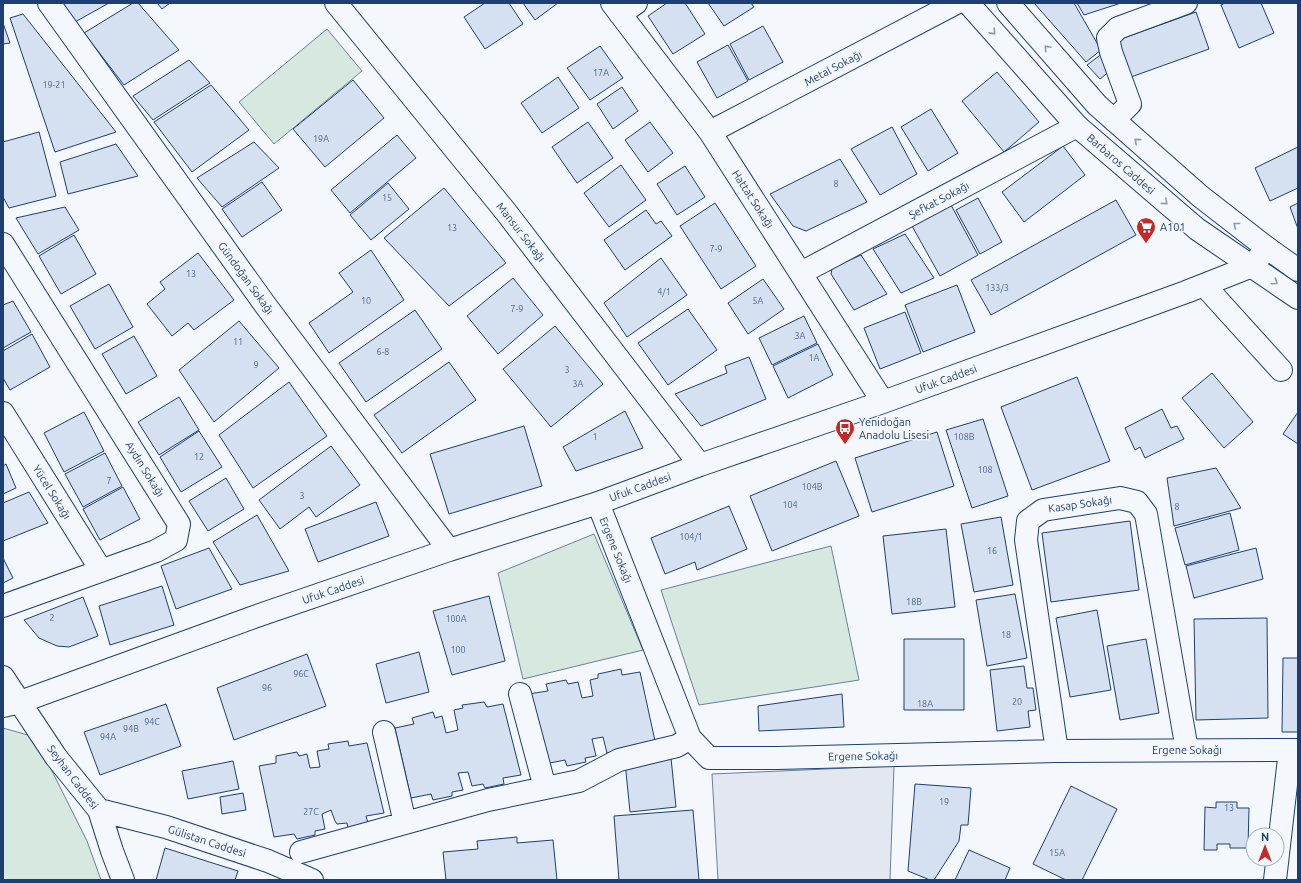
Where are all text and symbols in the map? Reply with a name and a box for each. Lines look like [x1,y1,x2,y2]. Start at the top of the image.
one-way arrow [989,27,996,35]
one-way arrow [1044,45,1051,52]
street label: Metal Sokağı [802,48,864,88]
house number: 17A [593,68,609,78]
house number: 19-21 [43,80,65,90]
street label: Barbaros Caddesi [1085,131,1157,197]
house number: 19A [313,134,329,144]
one-way arrow [1134,138,1142,146]
street label: Hattat Sokağı [730,168,776,230]
house number: 8 [833,179,839,189]
street label: Şefkat Sokağı [907,179,971,221]
house number: 15 [382,193,392,203]
one-way arrow [1161,197,1168,204]
street label: Mansur Sokağı [494,200,548,264]
supermarket icon: A101 [1135,216,1157,244]
place label: A101 [1160,221,1186,233]
one-way arrow [1234,222,1241,229]
house number: 13 [447,223,457,233]
street label: Gündoğan Sokağı [216,240,276,316]
house number: 7-9 [710,244,722,254]
house number: 13 [186,269,196,279]
one-way arrow [1271,277,1278,285]
house number: 133/3 [985,283,1009,293]
house number: 4/1 [657,287,671,297]
house number: 10 [361,296,371,306]
house number: 5A [753,296,764,306]
house number: 7-9 [511,304,523,314]
house number: 3A [795,331,806,341]
house number: 11 [233,337,243,347]
house number: 6-8 [377,347,389,357]
house number: 1A [809,353,820,363]
house number: 9 [253,360,259,370]
street label: Ufuk Caddesi [913,362,979,396]
house number: 3 [564,365,570,375]
house number: 3A [573,379,584,389]
place label: Yenidoğan Anadolu Lisesi [859,416,929,441]
bus stop icon: Yenidoğan Anadolu Lisesi [834,417,856,445]
house number: 1 [592,432,598,442]
house number: 108B [954,432,975,442]
street label: Aydın Sokağı [123,439,167,499]
house number: 12 [194,452,204,462]
street label: Yücel Sokağı [31,463,73,521]
house number: 108 [977,465,993,475]
street label: Ufuk Caddesi [607,470,673,504]
house number: 7 [106,476,112,486]
house number: 104B [802,482,823,492]
house number: 3 [299,491,305,501]
street label: Kasap Sokağı [1047,494,1113,514]
house number: 104 [782,500,798,510]
house number: 8 [1174,502,1180,512]
street label: Ergene Sokağı [597,515,635,585]
house number: 104/1 [679,532,703,542]
house number: 16 [987,546,997,556]
street label: Ufuk Caddesi [300,574,366,606]
house number: 18B [906,597,922,607]
house number: 2 [49,613,55,623]
house number: 100A [445,614,467,624]
house number: 18 [1001,630,1011,640]
house number: 100 [450,645,466,655]
house number: 96C [293,669,309,679]
house number: 96 [262,683,272,693]
house number: 20 [1012,697,1022,707]
house number: 18A [917,699,933,709]
house number: 94C [144,717,160,727]
house number: 94B [123,724,139,734]
house number: 94A [100,732,116,742]
street label: Seyhan Caddesi [45,743,101,811]
street label: Ergene Sokağı [1152,744,1222,756]
street label: Ergene Sokağı [828,749,898,763]
house number: 19 [939,797,949,807]
house number: 13 [1224,803,1234,813]
house number: 27C [303,807,319,817]
street label: Gülistan Caddesi [166,823,248,859]
north arrow [1245,827,1285,867]
text: N [1261,831,1269,843]
house number: 15A [1049,848,1065,858]

